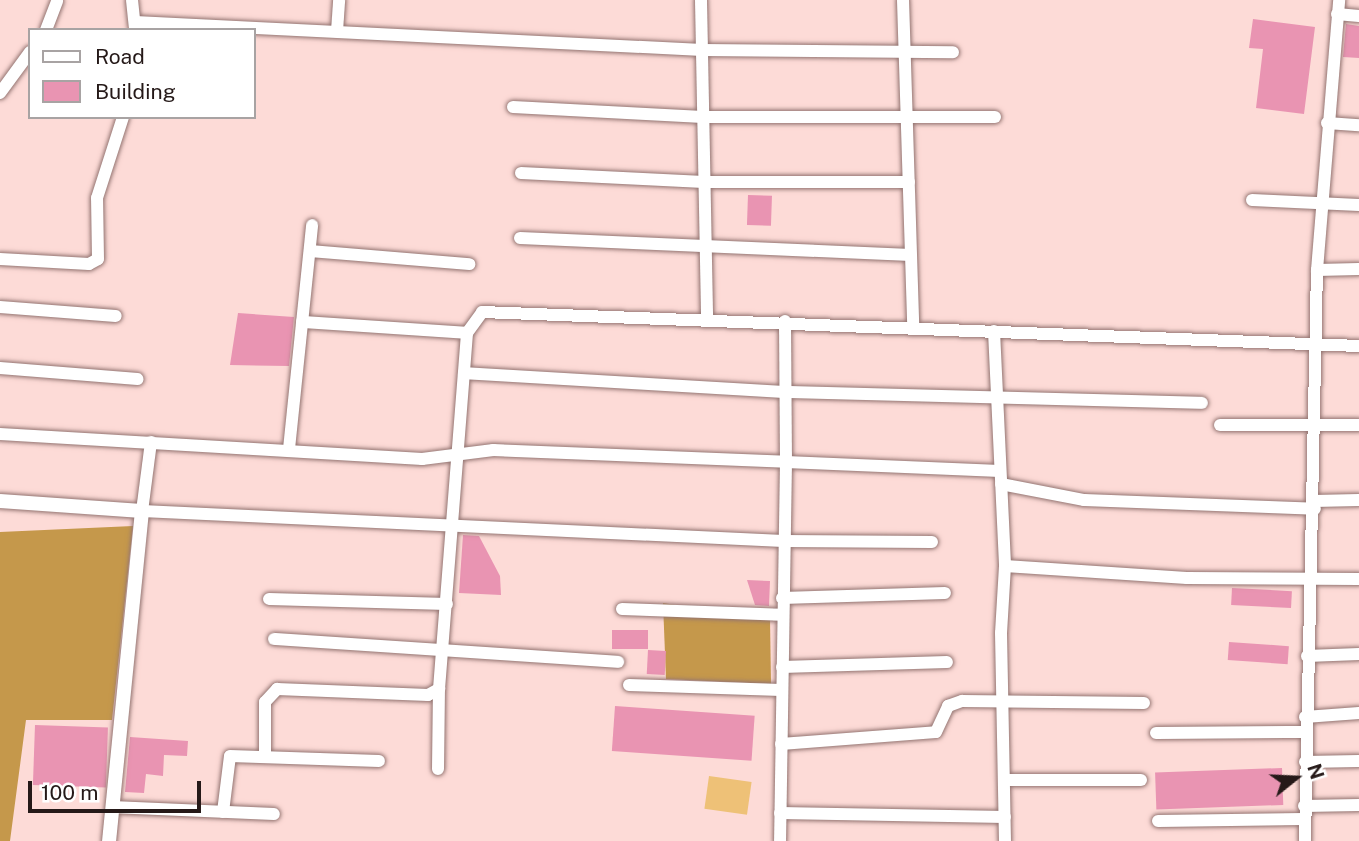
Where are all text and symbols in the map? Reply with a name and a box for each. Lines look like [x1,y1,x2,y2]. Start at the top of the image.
legend [28,28,256,119]
text: Road [95,44,145,69]
text: Building [95,79,176,104]
north arrow [1261,743,1331,813]
text: N [1303,761,1329,782]
scale bar [32,768,205,812]
text: 100 m [41,780,98,805]

